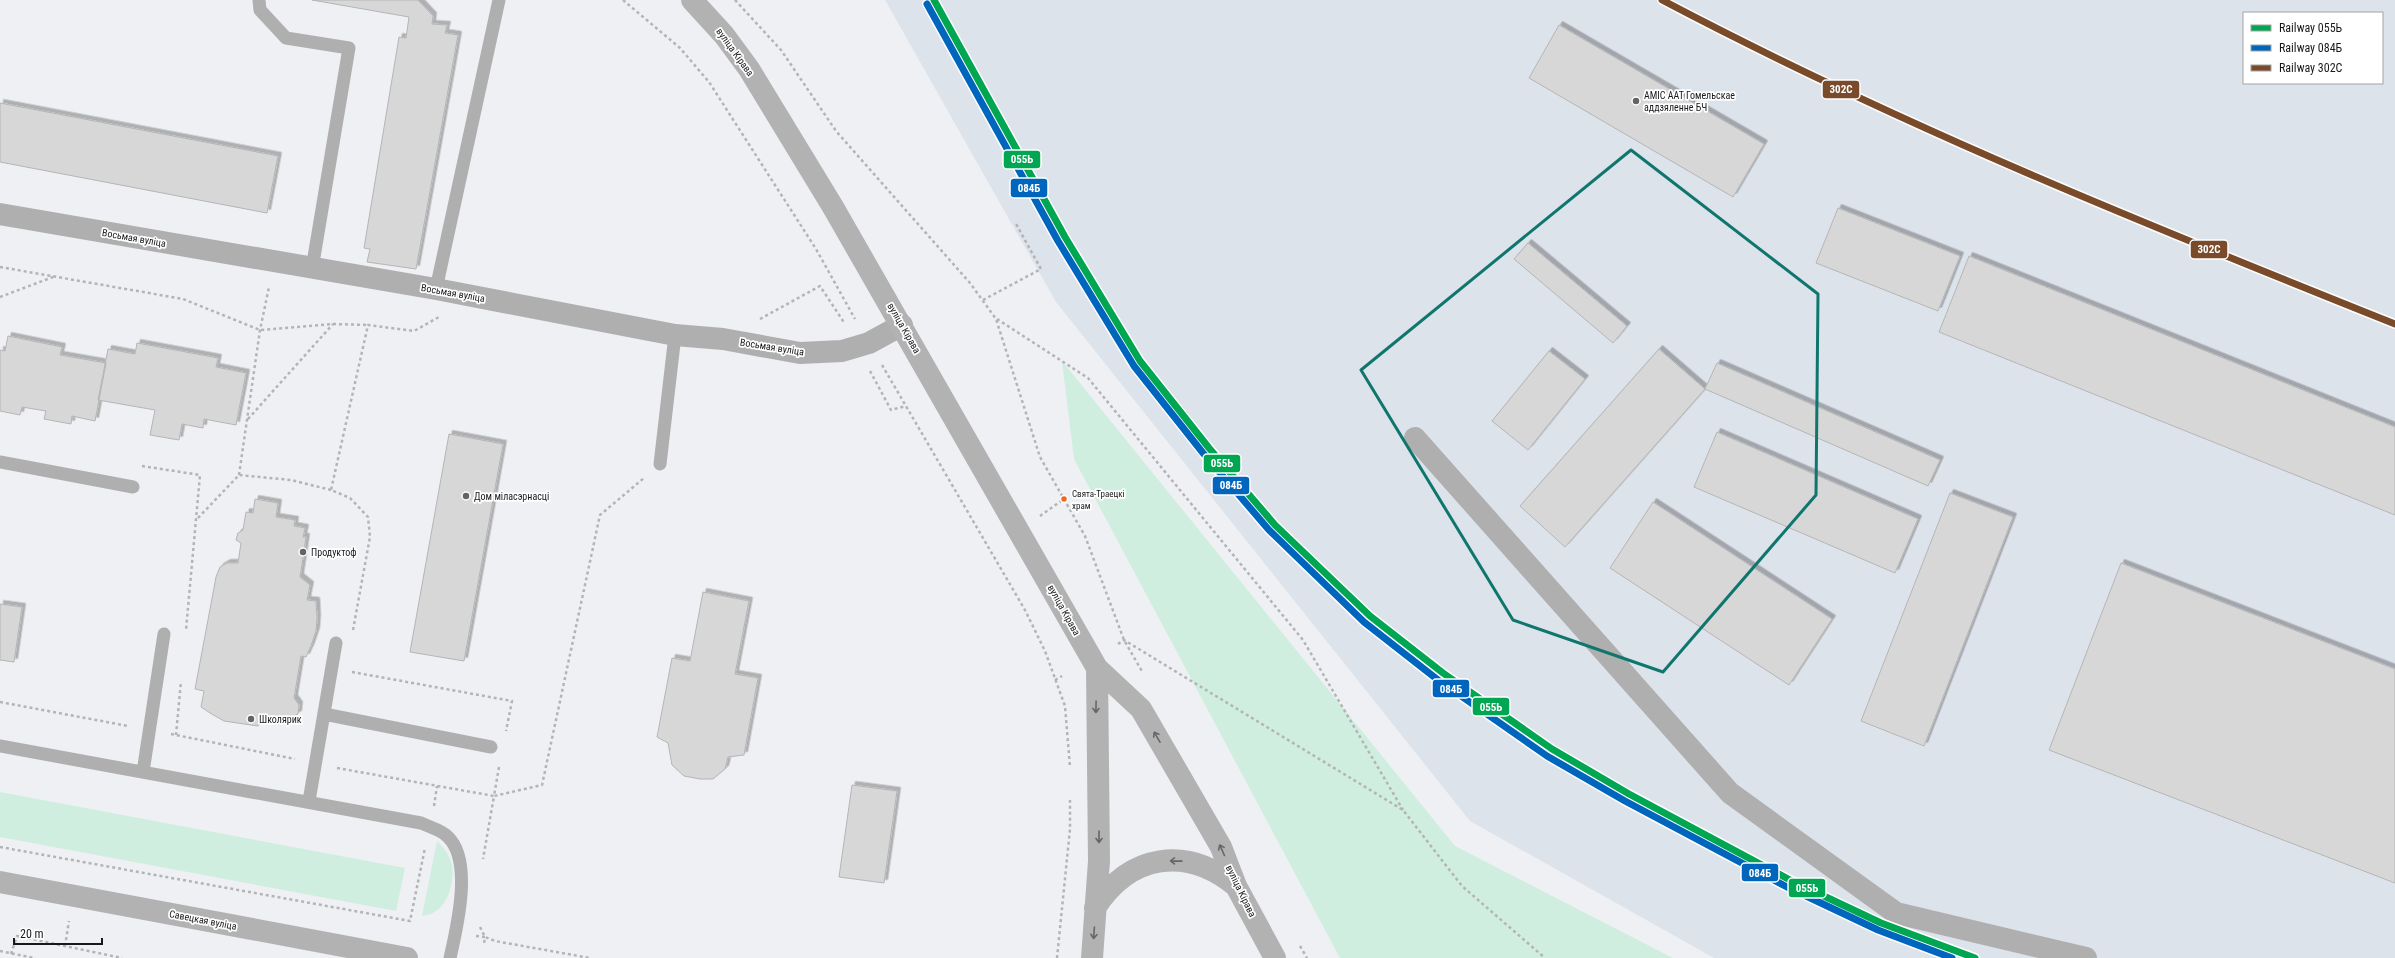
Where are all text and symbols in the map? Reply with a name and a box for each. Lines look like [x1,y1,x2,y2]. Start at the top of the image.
legend [2243,12,2383,84]
text: Railway 055Ь [2279,21,2343,35]
street label: вуліца Кірава [714,26,756,78]
text: Railway 084Б [2279,41,2343,55]
text: Railway 302С [2279,61,2343,75]
line badge: 302С [1822,80,1860,99]
text: 302С [1830,83,1852,96]
place label: АМІС ААТ Гомельскае аддзяленне БЧ [1644,90,1735,113]
marker: АМІС ААТ Гомельскае аддзяленне БЧ [1631,96,1641,106]
line badge: 055Ь [1003,150,1041,169]
text: 055Ь [1011,153,1033,166]
line badge: 084Б [1010,178,1048,198]
text: 084Б [1018,182,1040,195]
street label: Восьмая вуліца [101,227,167,249]
line badge: 302С [2190,240,2228,259]
text: 302С [2198,243,2220,256]
street label: Восьмая вуліца [420,282,486,304]
street label: вуліца Кірава [885,301,923,355]
street label: Восьмая вуліца [739,337,805,358]
line badge: 055Ь [1203,454,1241,473]
text: 055Ь [1211,457,1233,470]
line badge: 084Б [1212,476,1250,495]
text: 084Б [1220,479,1242,492]
place label: Свята-Траецкі храм [1072,489,1125,511]
marker: Дом міласэрнасці [461,491,471,501]
place label: Дом міласэрнасці [474,491,549,502]
marker: Свята-Траецкі храм [1059,494,1069,504]
marker: Продуктоф [298,547,308,557]
place label: Продуктоф [311,547,357,558]
street label: вуліца Кірава [1046,583,1083,637]
line badge: 084Б [1432,679,1470,698]
text: 084Б [1440,683,1462,696]
line badge: 055Ь [1472,697,1510,716]
one-way arrow [1092,700,1100,713]
text: 055Ь [1480,701,1502,714]
marker: Школярик [246,714,256,724]
place label: Школярик [259,714,302,725]
one-way arrow [1153,731,1161,743]
one-way arrow [1095,830,1103,843]
one-way arrow [1217,844,1225,856]
one-way arrow [1170,857,1183,865]
street label: вуліца Кірава [1224,863,1258,919]
line badge: 084Б [1741,863,1779,882]
text: 084Б [1749,867,1771,880]
line badge: 055Ь [1788,878,1826,898]
text: 055Ь [1796,882,1818,895]
street label: Савецкая вуліца [168,908,238,932]
scale bar [14,920,102,946]
one-way arrow [1090,926,1097,939]
text: 20 m [20,927,44,941]

